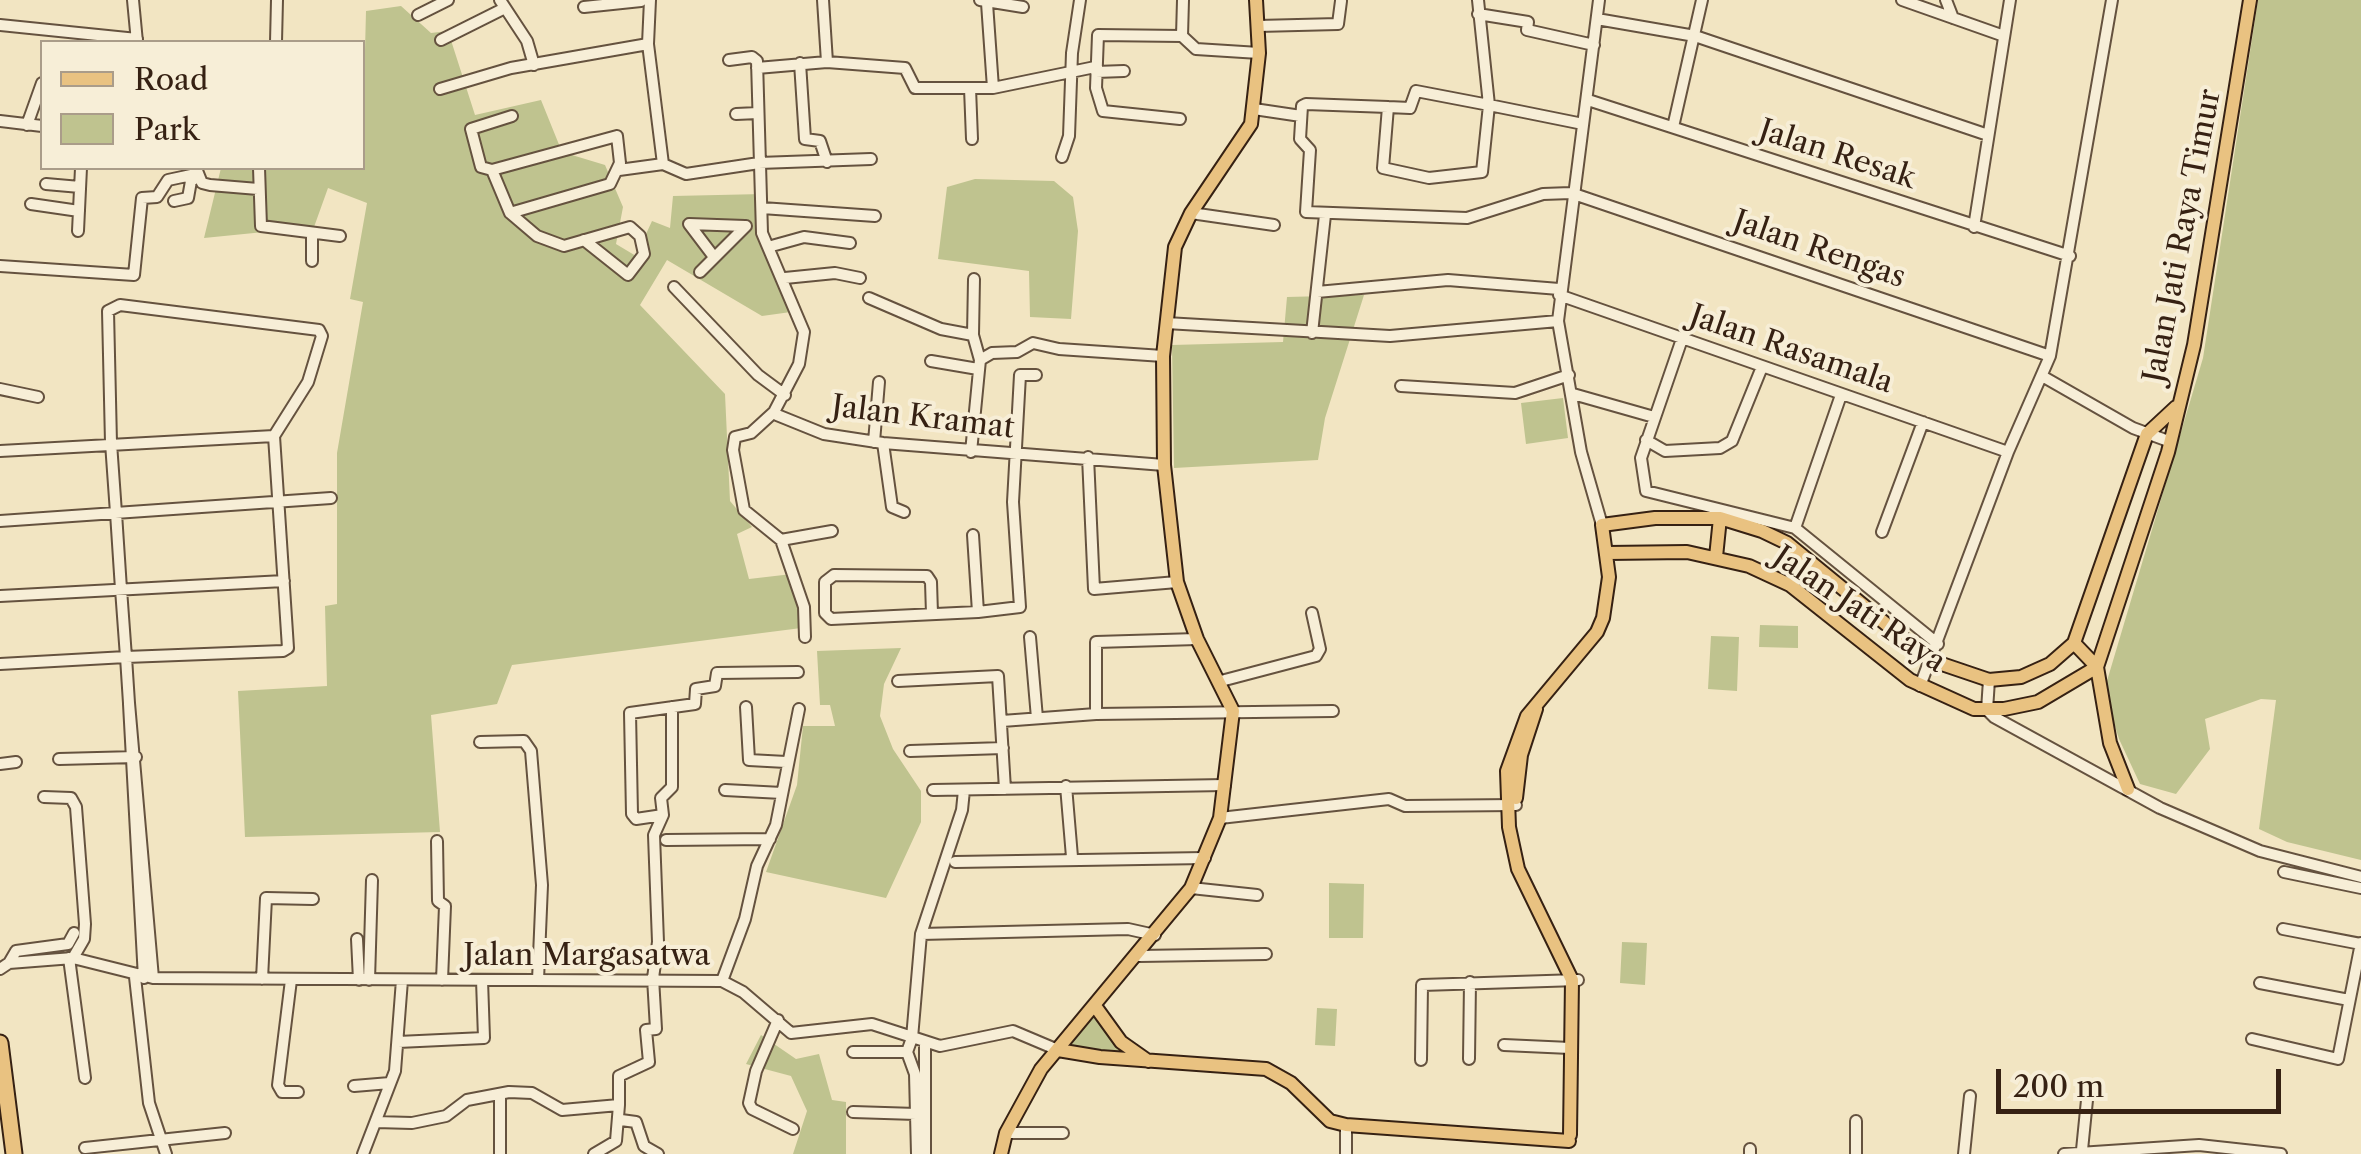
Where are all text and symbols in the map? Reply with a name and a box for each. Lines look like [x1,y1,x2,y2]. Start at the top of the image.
legend [40,40,365,170]
text: Road [134,61,208,98]
street label: Jalan Jati Raya Timur [2137,86,2229,386]
text: Park [134,111,199,148]
street label: Jalan Resak [1754,113,1920,197]
street label: Jalan Rengas [1728,204,1910,296]
street label: Jalan Rasamala [1685,298,1897,402]
street label: Jalan Kramat [830,389,1016,447]
street label: Jalan Jati Raya [1766,539,1952,681]
street label: Jalan Margasatwa [464,938,710,974]
scale bar [2001,1049,2286,1111]
text: 200 m [2013,1068,2104,1105]

